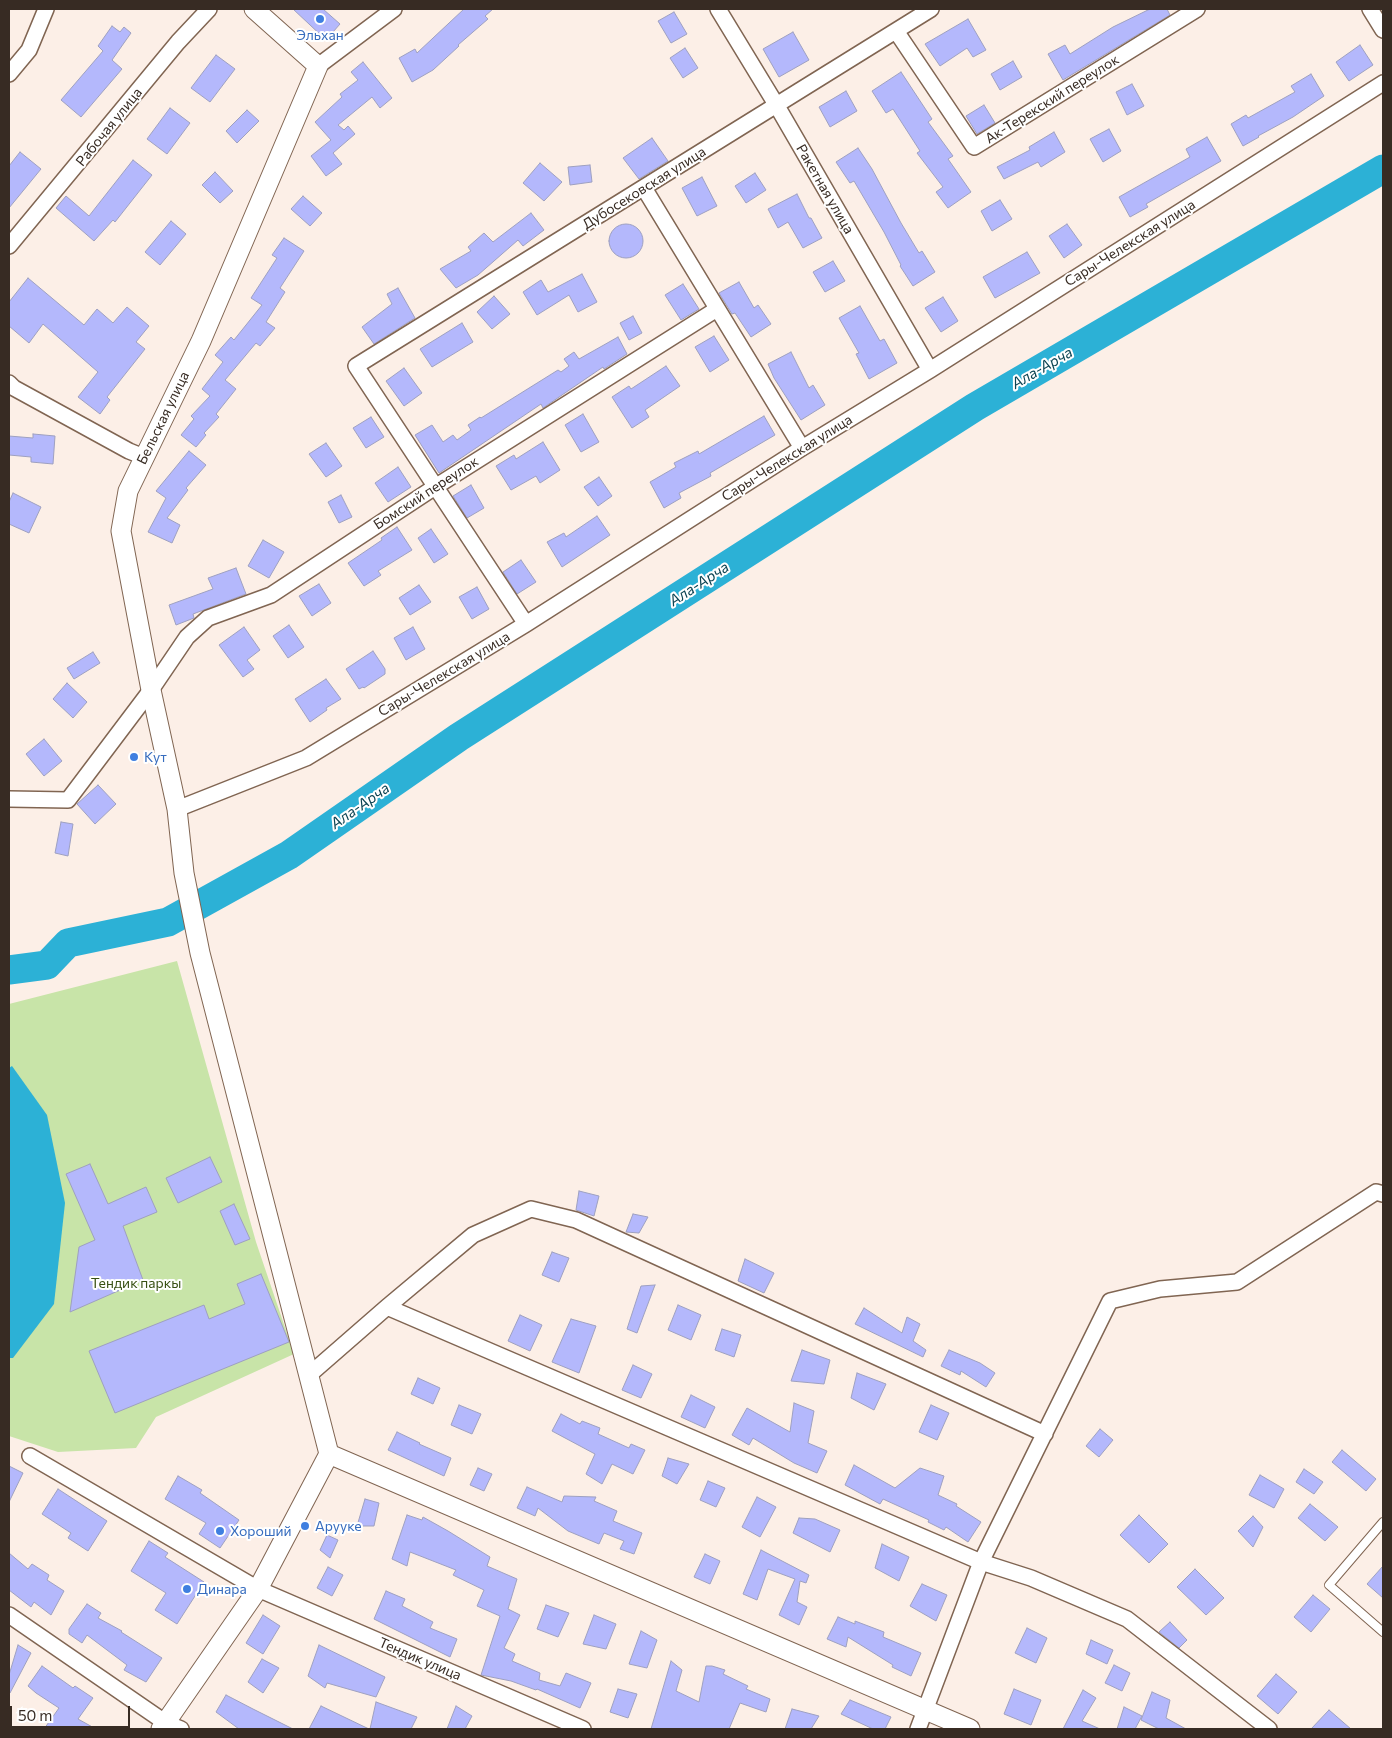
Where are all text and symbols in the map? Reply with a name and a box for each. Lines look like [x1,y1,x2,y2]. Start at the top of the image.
marker: Эльхан [314,13,326,25]
place label: Эльхан [296,27,344,43]
street label: Ак-Терекский переулок [982,51,1122,147]
street label: Рабочая улица [72,84,146,170]
street label: Ракетная улица [793,141,857,237]
street label: Дубосековская улица [579,143,709,233]
street label: Сары-Челекская улица [1062,196,1198,290]
water label: Ала-Арча [1008,343,1076,393]
street label: Бельская улица [133,369,193,467]
street label: Сары-Челекская улица [719,411,855,505]
street label: Бомский переулок [370,453,482,533]
water label: Ала-Арча [666,558,732,610]
street label: Сары-Челекская улица [375,628,513,720]
place label: Кут [144,749,167,765]
marker: Кут [128,751,140,763]
water label: Ала-Арча [327,779,393,833]
park label: Тендик паркы [91,1275,181,1291]
place label: Арууке [315,1518,362,1534]
marker: Арууке [299,1520,311,1532]
place label: Хороший [230,1523,292,1539]
marker: Хороший [214,1525,226,1537]
place label: Динара [197,1581,247,1597]
marker: Динара [181,1583,193,1595]
street label: Тендик улица [376,1634,464,1684]
scale bar [12,1696,132,1728]
text: 50 m [18,1706,52,1724]

